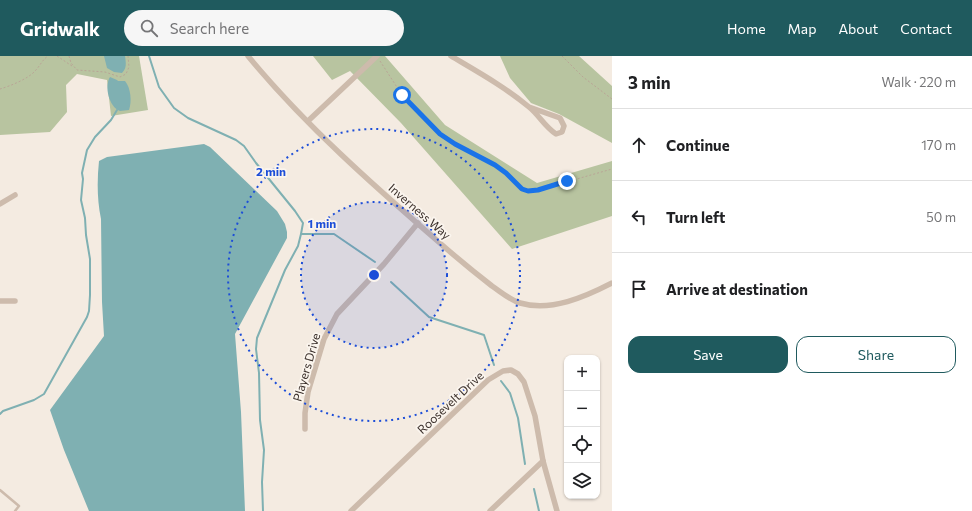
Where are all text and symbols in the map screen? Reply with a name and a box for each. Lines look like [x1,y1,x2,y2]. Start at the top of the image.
search box [124,10,404,46]
text: Gridwalk [20,17,100,40]
icon: search [138,17,160,39]
text: Search here [170,19,249,37]
text: Home [727,20,766,37]
text: Map [788,20,816,37]
text: About [838,20,878,37]
text: Contact [900,20,952,37]
text: 3 min [628,72,671,93]
text: Walk · 220 m [882,74,956,90]
route start [393,86,411,104]
icon: ahead [628,134,650,156]
text: Continue [666,136,730,154]
text: 170 m [921,137,956,153]
text: 2 min [256,164,286,178]
route end [558,172,576,190]
street label: Inverness Way [386,180,454,242]
icon: left [628,206,650,228]
text: Turn left [666,208,725,226]
text: 50 m [926,209,956,225]
text: 1 min [308,216,336,230]
centre of rings [367,268,381,282]
icon: arrive [628,278,650,300]
text: Arrive at destination [666,280,808,298]
street label: Players Drive [290,331,322,403]
button: Save [628,336,788,373]
button: Share [796,336,956,373]
map controls [564,355,600,499]
button: + [564,355,600,391]
street label: Roosevelt Drive [414,368,486,436]
button: − [564,391,600,427]
button: locate [564,427,600,463]
button: layers [564,463,600,499]

